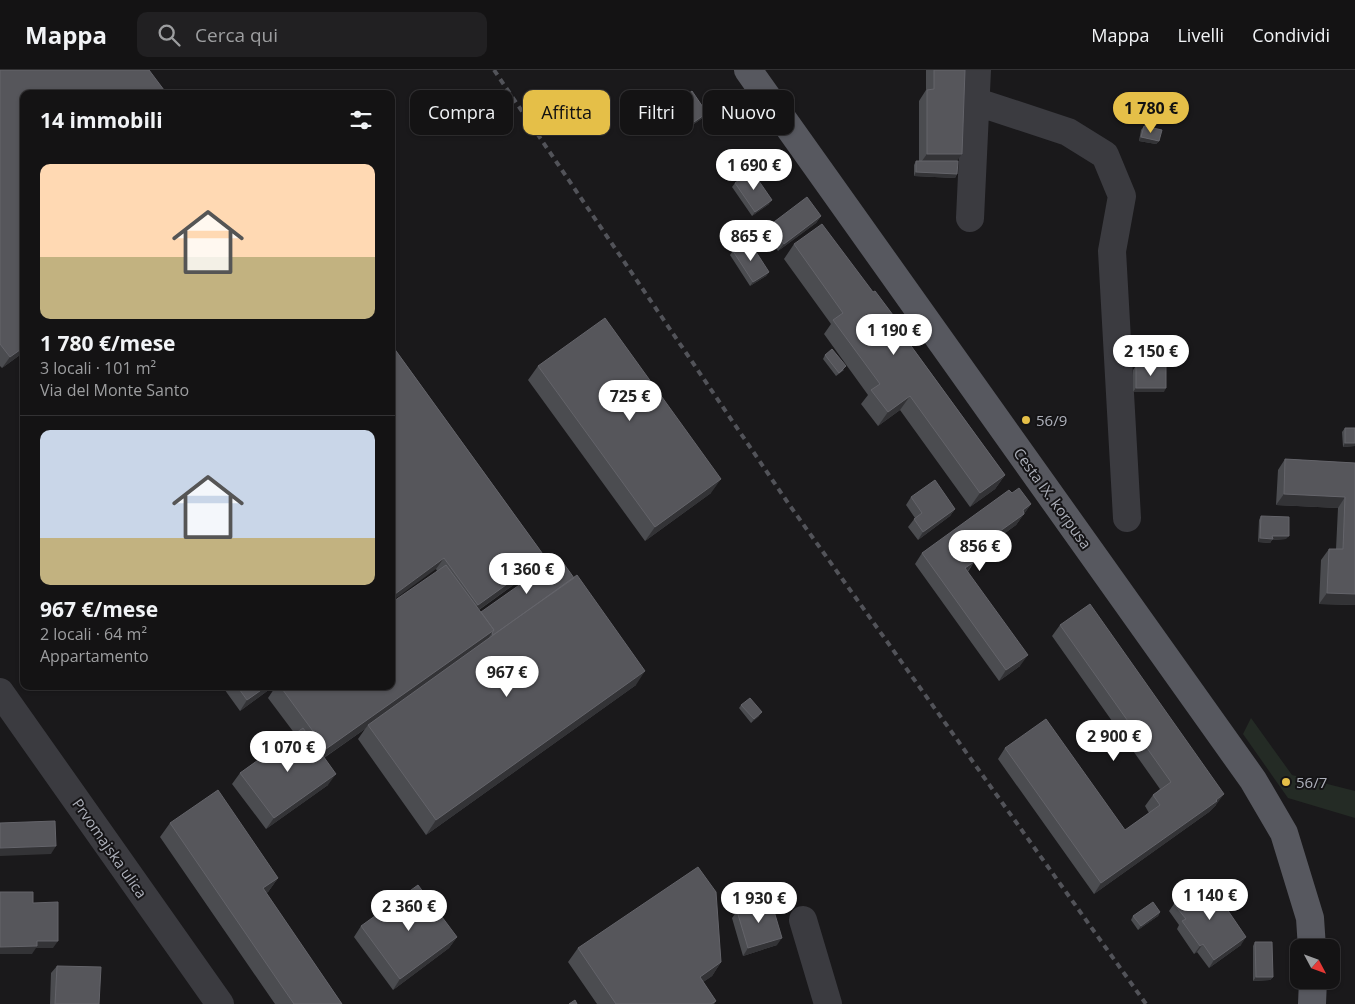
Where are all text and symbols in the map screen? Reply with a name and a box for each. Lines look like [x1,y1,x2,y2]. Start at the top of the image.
search box [137,12,487,57]
text: Mappa [25,18,107,51]
icon: search [155,21,183,49]
text: Cerca qui [195,22,278,48]
text: Mappa [1091,23,1149,47]
text: Livelli [1177,23,1224,47]
text: Condividi [1252,23,1330,47]
chip: Compra [410,90,513,135]
chip: Affitta [523,90,610,135]
chip: Filtri [620,90,693,135]
chip: Nuovo [703,90,794,135]
pin: 1 780 € [1105,92,1197,134]
text: 1 780 € [1124,97,1178,119]
text: 14 immobili [40,106,163,134]
icon: filters [347,106,375,134]
pin: 1 690 € [708,148,800,191]
text: 1 690 € [727,154,781,176]
icon: home [163,197,253,287]
pin: 865 € [716,220,786,262]
text: 865 € [731,225,771,247]
pin: 1 190 € [848,314,940,356]
text: 1 190 € [867,319,921,341]
text: 1 780 €/mese [40,329,176,357]
pin: 2 150 € [1105,334,1197,377]
text: 2 150 € [1124,340,1178,362]
text: 3 locali · 101 m² [40,357,156,379]
text: Via del Monte Santo [40,379,189,401]
pin: 725 € [595,380,665,422]
text: 725 € [610,385,650,407]
place label: 56/9 [1036,410,1067,430]
marker: 56/9 [1020,414,1032,426]
street label: Cesta IX. korpusa [1010,444,1096,552]
icon: home [163,462,253,552]
pin: 856 € [945,530,1015,572]
text: 856 € [960,535,1000,557]
pin: 1 360 € [481,552,573,595]
text: 1 360 € [500,558,554,580]
text: 967 €/mese [40,595,158,623]
text: 2 locali · 64 m² [40,623,147,645]
text: Appartamento [40,645,149,667]
pin: 967 € [472,656,542,698]
text: 967 € [487,661,527,683]
pin: 2 900 € [1068,720,1160,762]
text: 2 900 € [1087,725,1141,747]
pin: 1 070 € [242,730,334,773]
text: 1 070 € [261,736,315,758]
place label: 56/7 [1296,772,1327,792]
marker: 56/7 [1280,776,1292,788]
street label: Prvomajska ulica [68,794,152,902]
pin: 1 140 € [1164,878,1256,921]
pin: 1 930 € [713,882,805,924]
text: 1 140 € [1183,884,1237,906]
text: 1 930 € [732,887,786,909]
pin: 2 360 € [363,890,455,932]
text: 2 360 € [382,895,436,917]
north arrow [1290,939,1340,989]
map controls [1290,939,1340,989]

